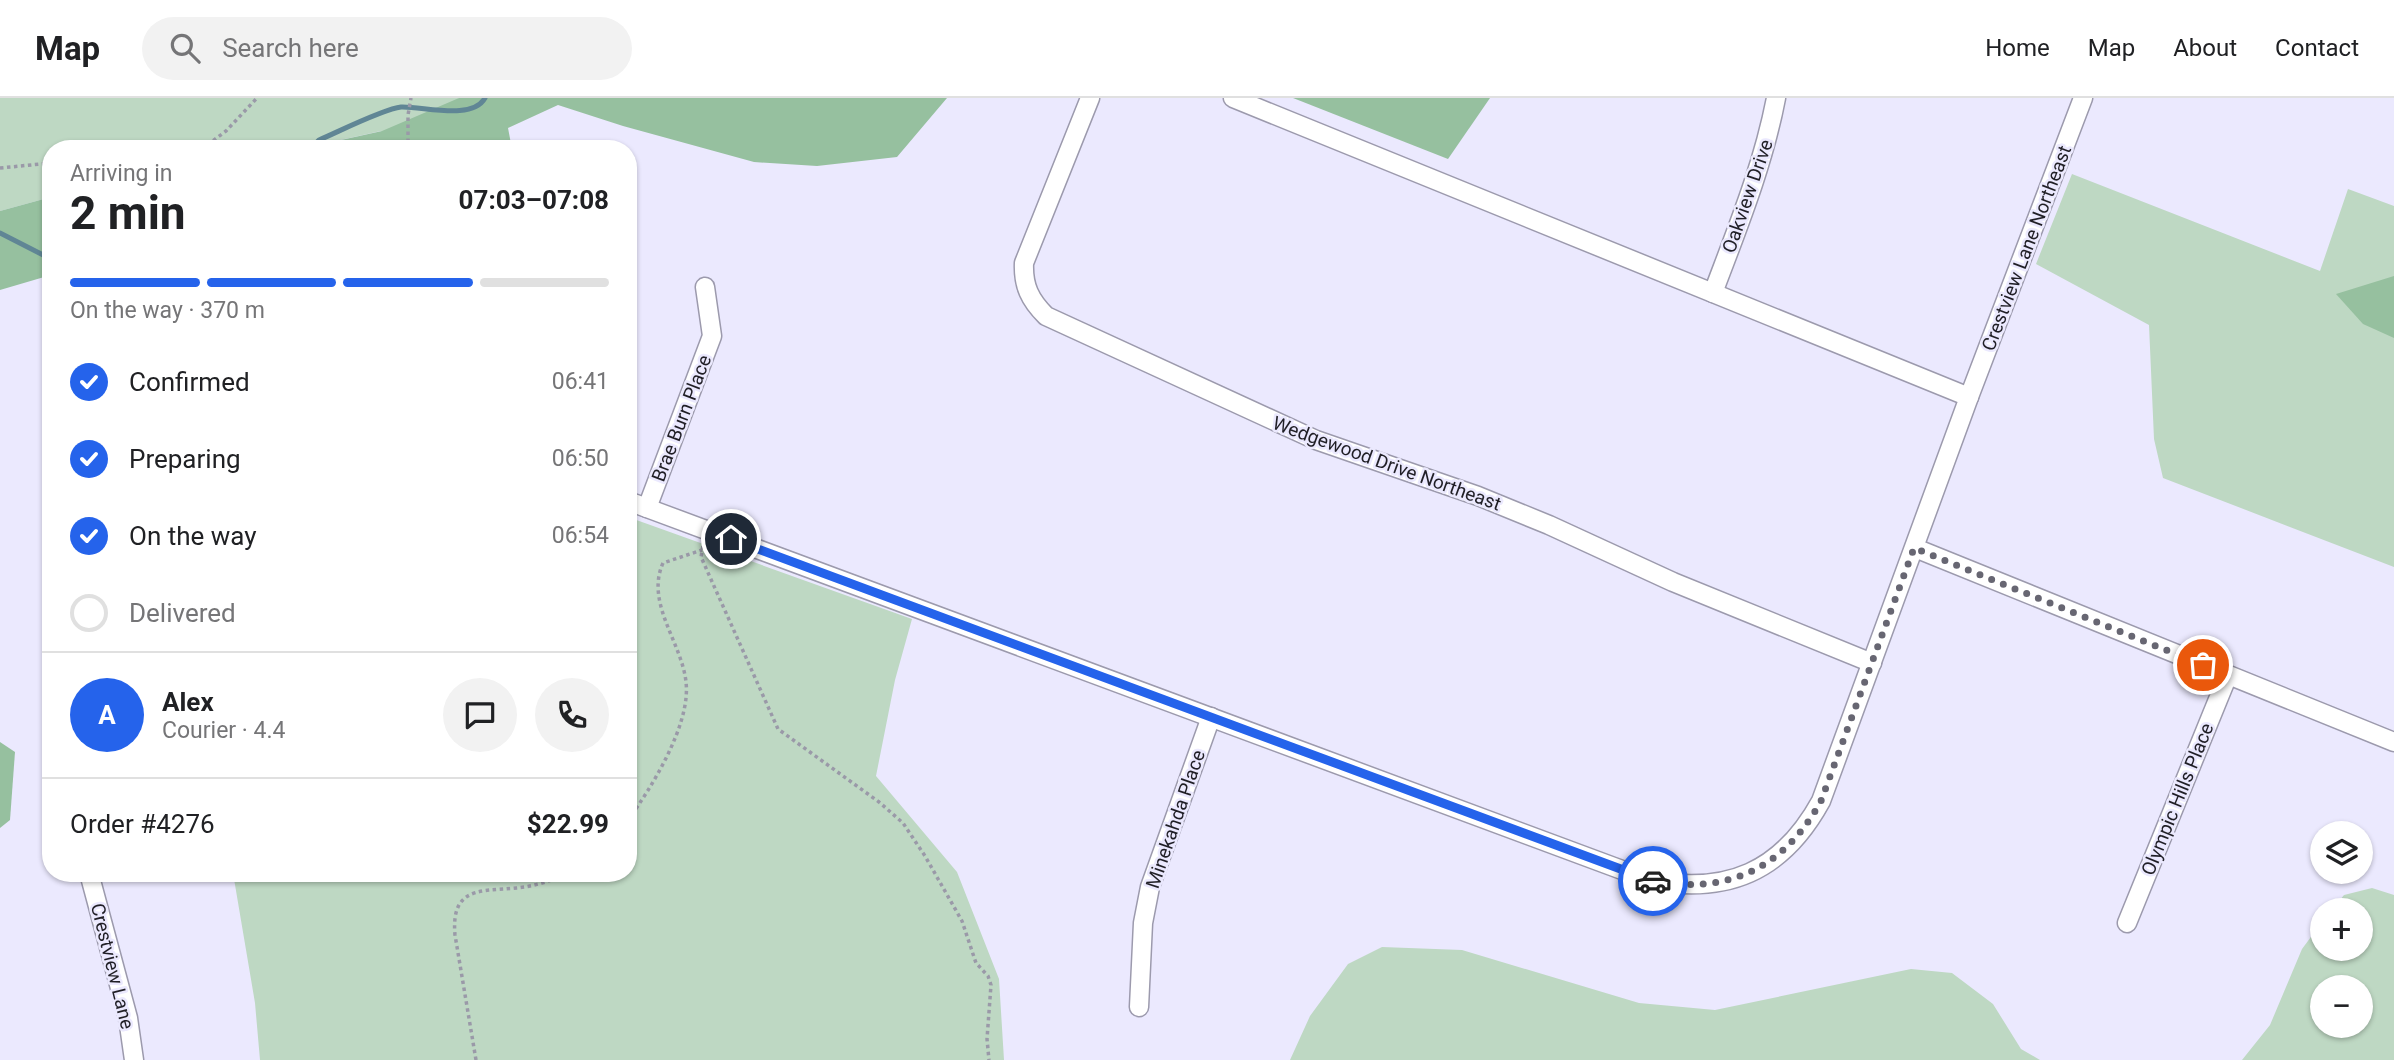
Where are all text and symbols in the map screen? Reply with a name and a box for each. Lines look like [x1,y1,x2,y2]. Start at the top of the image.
search box [142,17,632,80]
text: Map [35,29,100,68]
icon: search [166,29,204,67]
text: Search here [222,33,359,63]
text: Home [1985,34,2050,62]
text: Map [2088,34,2135,62]
text: About [2173,34,2237,62]
text: Contact [2275,34,2359,62]
street label: Oakview Drive [1717,136,1778,256]
street label: Crestview Lane Northeast [1977,142,2076,354]
text: Arriving in [70,160,173,187]
text: 07:03–07:08 [459,185,609,215]
text: 2 min [70,186,186,240]
text: On the way · 370 m [70,297,265,324]
street label: Brae Burn Place [647,352,716,485]
icon: check [70,363,108,401]
text: Confirmed [129,367,250,397]
text: 06:41 [552,368,609,395]
street label: Wedgewood Drive Northeast [1270,411,1504,516]
icon: check [70,440,108,478]
text: Preparing [129,444,241,474]
text: 06:50 [552,445,609,472]
pin [701,509,761,569]
icon: check [70,517,108,555]
icon: home [712,520,750,558]
text: On the way [129,521,257,551]
text: 06:54 [552,522,609,549]
text: Delivered [129,598,236,628]
pin [2173,635,2233,695]
icon: bag [2184,646,2222,684]
button: chat [443,678,517,752]
button: phone [535,678,609,752]
text: Alex [162,687,214,717]
text: A [98,700,116,730]
text: Courier · 4.4 [162,717,285,744]
street label: Olympic Hills Place [2136,720,2219,879]
street label: Minekahda Place [1141,747,1210,891]
text: Order #4276 [70,809,215,839]
text: $22.99 [527,809,609,839]
map controls [2310,821,2373,1038]
button: layers [2310,821,2373,884]
courier [1618,846,1688,916]
icon: car [1634,862,1672,900]
button: + [2310,898,2373,961]
street label: Crestview Lane [86,901,139,1031]
button: − [2310,975,2373,1038]

